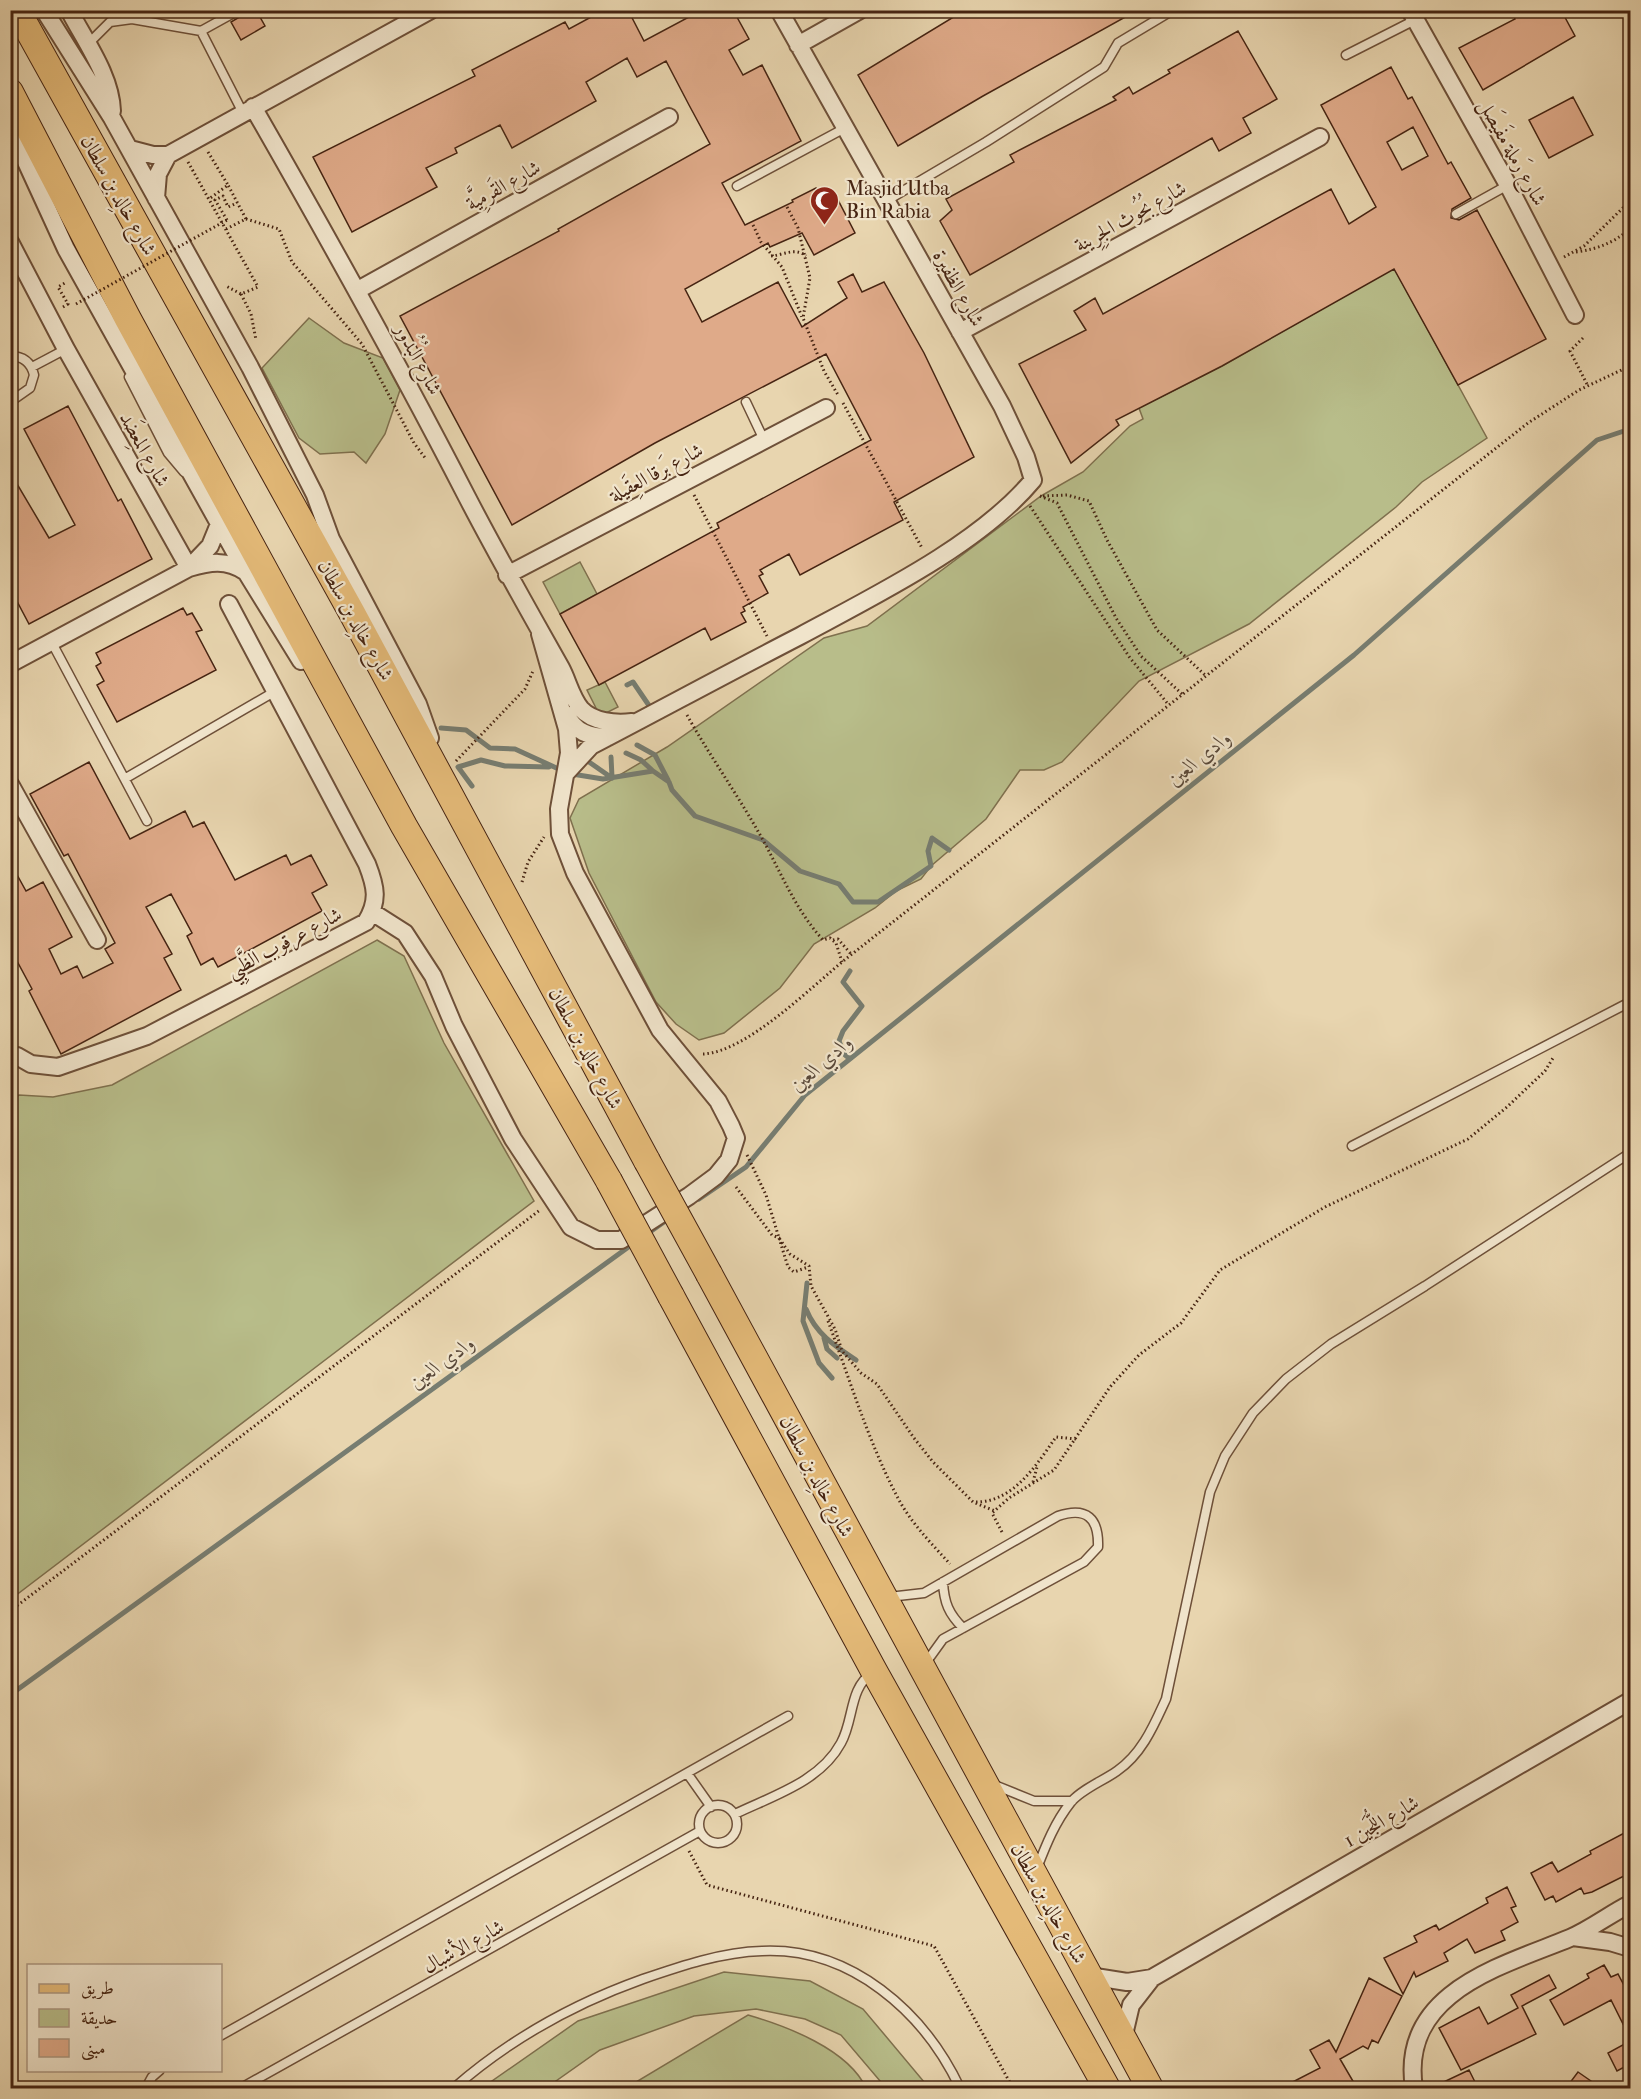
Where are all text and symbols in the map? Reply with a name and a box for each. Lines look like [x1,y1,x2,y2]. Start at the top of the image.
street label: شارع رَملة مفَيصَل [1469,93,1554,213]
street label: شارع خالِد بن سلطان [71,131,161,262]
street label: شارع القَرمِيَّة [459,150,547,221]
street label: شارع بُحُوث الجِرِينة [1068,172,1193,262]
place label: Masjid Utba Bin Rabia [846,177,950,223]
mosque icon: Masjid Utba Bin Rabia [809,184,841,226]
street label: شارع الظفيرة [923,246,989,333]
street label: شارع البُدُور [384,316,451,402]
street label: شارع المِعضَد [109,407,177,493]
street label: شارع بَرقا العِقَيلة [603,436,710,512]
street label: شارع خالِد بن سلطان [308,556,398,687]
water label: وادي العين [1162,725,1238,794]
street label: شارع عرقوب الظَّبِي [220,897,349,989]
street label: شارع خالِد بن سلطان [539,984,627,1116]
water label: وادي العين [785,1029,860,1100]
water label: وادي العين [405,1330,482,1397]
street label: شارع خالِد بن سلطان [770,1412,858,1544]
street label: شارع اللُّجَين 1 [1336,1784,1426,1857]
street label: شارع خالِد بن سلطان [1001,1839,1091,1970]
street label: شارع الأشبال [417,1911,511,1983]
legend [27,1964,222,2072]
text: طريق [81,1978,114,2000]
text: حديقة [81,2008,117,2029]
text: مبنى [81,2038,106,2061]

